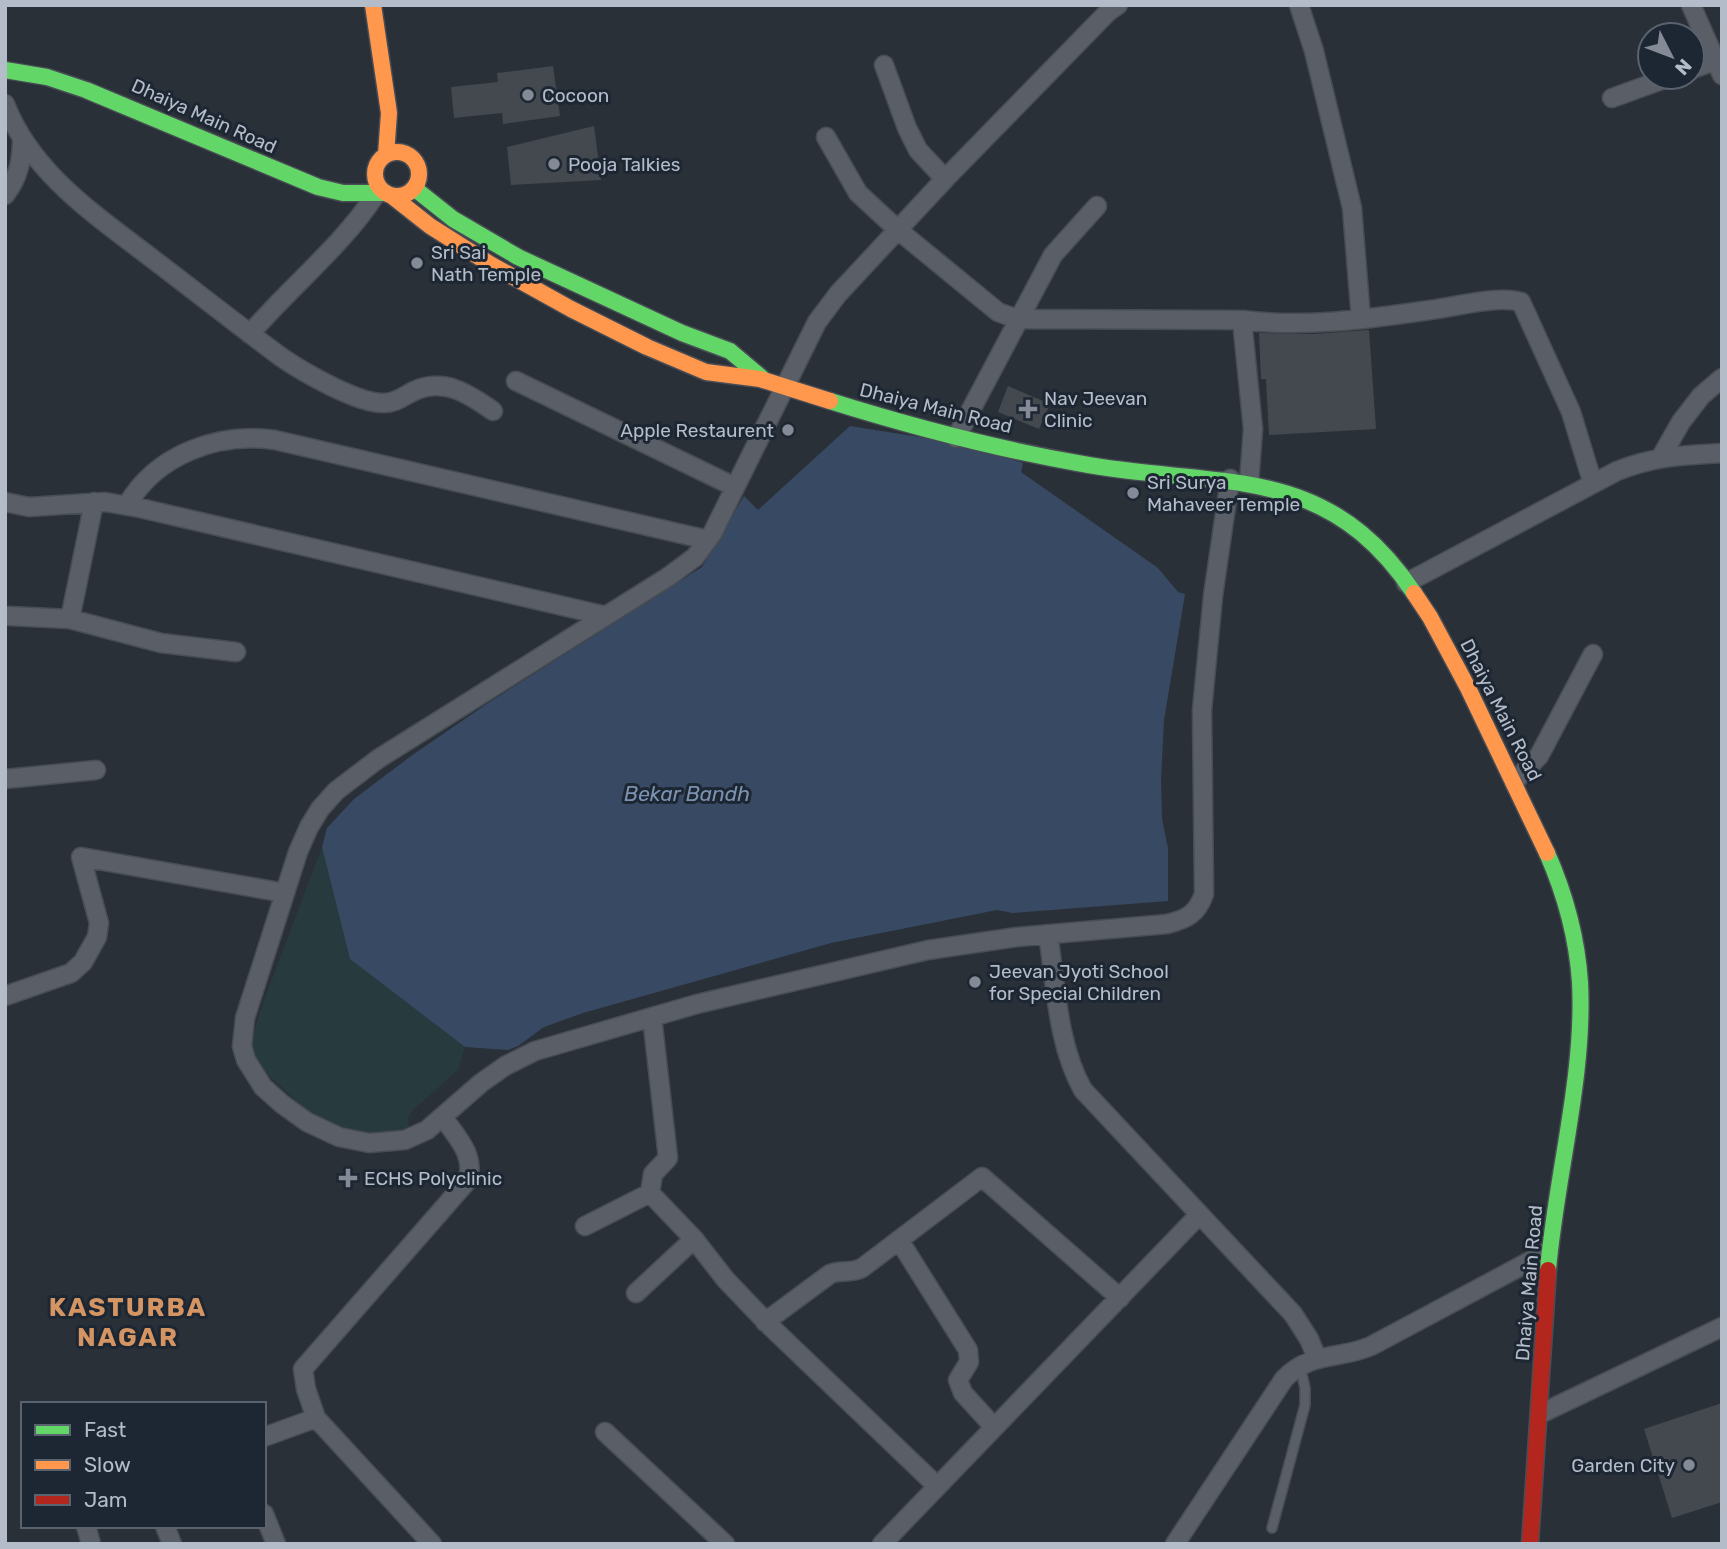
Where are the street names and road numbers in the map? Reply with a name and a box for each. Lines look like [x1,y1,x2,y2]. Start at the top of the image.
street label: Dhaiya Main Road [128,74,280,158]
street label: Dhaiya Main Road [857,378,1015,438]
street label: Dhaiya Main Road [1455,635,1547,785]
street label: Dhaiya Main Road [1511,1204,1547,1362]

